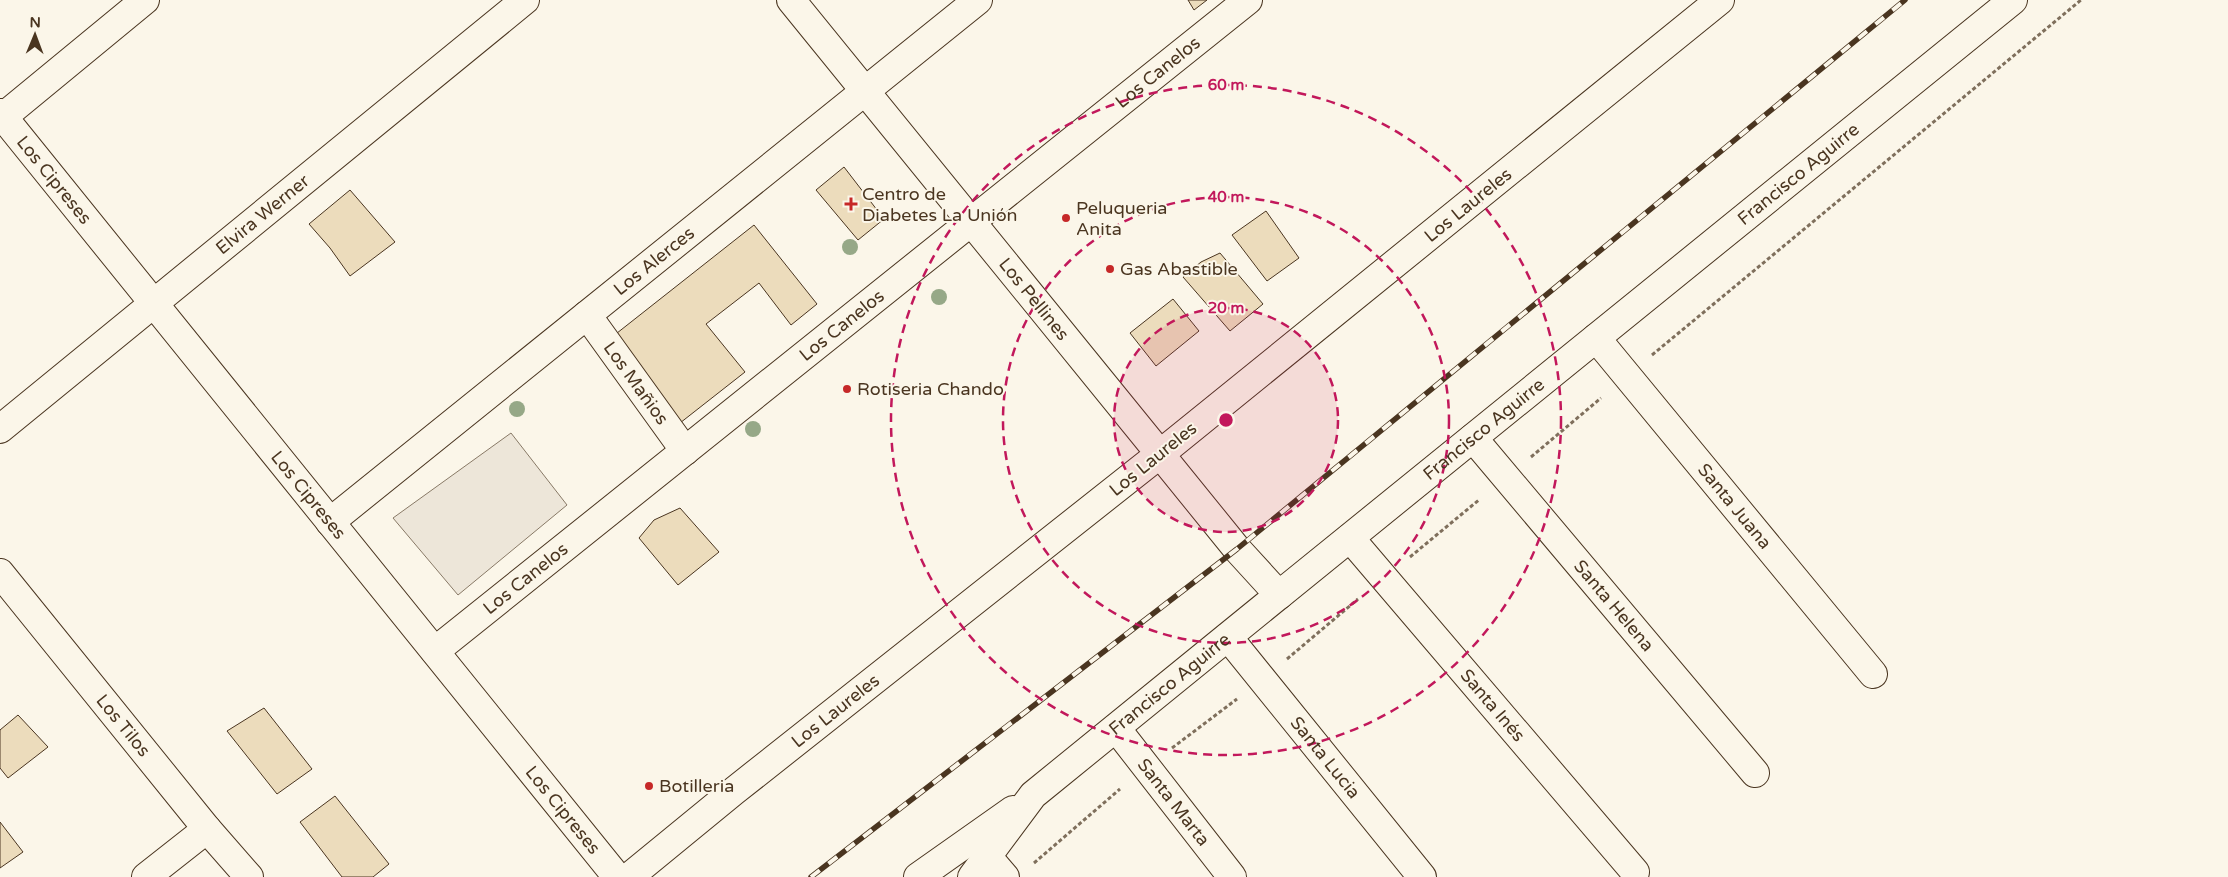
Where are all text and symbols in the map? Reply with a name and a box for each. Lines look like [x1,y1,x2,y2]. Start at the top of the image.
north arrow [10,10,60,60]
text: N [29,14,41,31]
street label: Los Canelos [1111,32,1205,113]
text: 60 m [1208,76,1244,94]
street label: Francisco Aguirre [1733,118,1864,230]
street label: Los Cipreses [12,131,96,229]
street label: Los Laureles [1420,163,1516,247]
street label: Elvira Werner [211,170,314,259]
place label: Centro de Diabetes La Unión [862,183,1018,226]
text: 40 m [1208,188,1244,206]
marker: Centro de Diabetes La Unión [844,197,858,211]
place label: Peluqueria Anita [1076,197,1167,240]
marker: Peluqueria Anita [1060,212,1072,224]
street label: Los Alerces [609,222,699,300]
street label: Los Pellines [994,253,1074,345]
place label: Gas Abastible [1120,258,1238,280]
marker: Gas Abastible [1104,263,1116,275]
street label: Los Canelos [795,285,889,366]
text: 20 m [1208,299,1244,317]
street label: Los Mañios [599,337,673,429]
street label: Francisco Aguirre [1418,373,1549,485]
place label: Rotiseria Chando [857,378,1004,400]
marker: Rotiseria Chando [841,383,853,395]
centre of rings [1217,411,1235,429]
street label: Los Laureles [1105,417,1201,501]
street label: Los Cipreses [266,446,351,544]
street label: Santa Juana [1693,459,1776,553]
street label: Los Canelos [479,538,572,619]
street label: Santa Helena [1569,555,1659,656]
street label: Francisco Aguirre [1104,628,1235,740]
street label: Santa Inés [1456,665,1530,746]
street label: Los Laureles [787,669,884,752]
street label: Los Tilos [91,690,155,761]
street label: Santa Lucia [1286,712,1365,803]
street label: Santa Marta [1133,754,1215,850]
street label: Los Cipreses [521,761,605,859]
place label: Botilleria [659,775,734,797]
marker: Botilleria [643,780,655,792]

